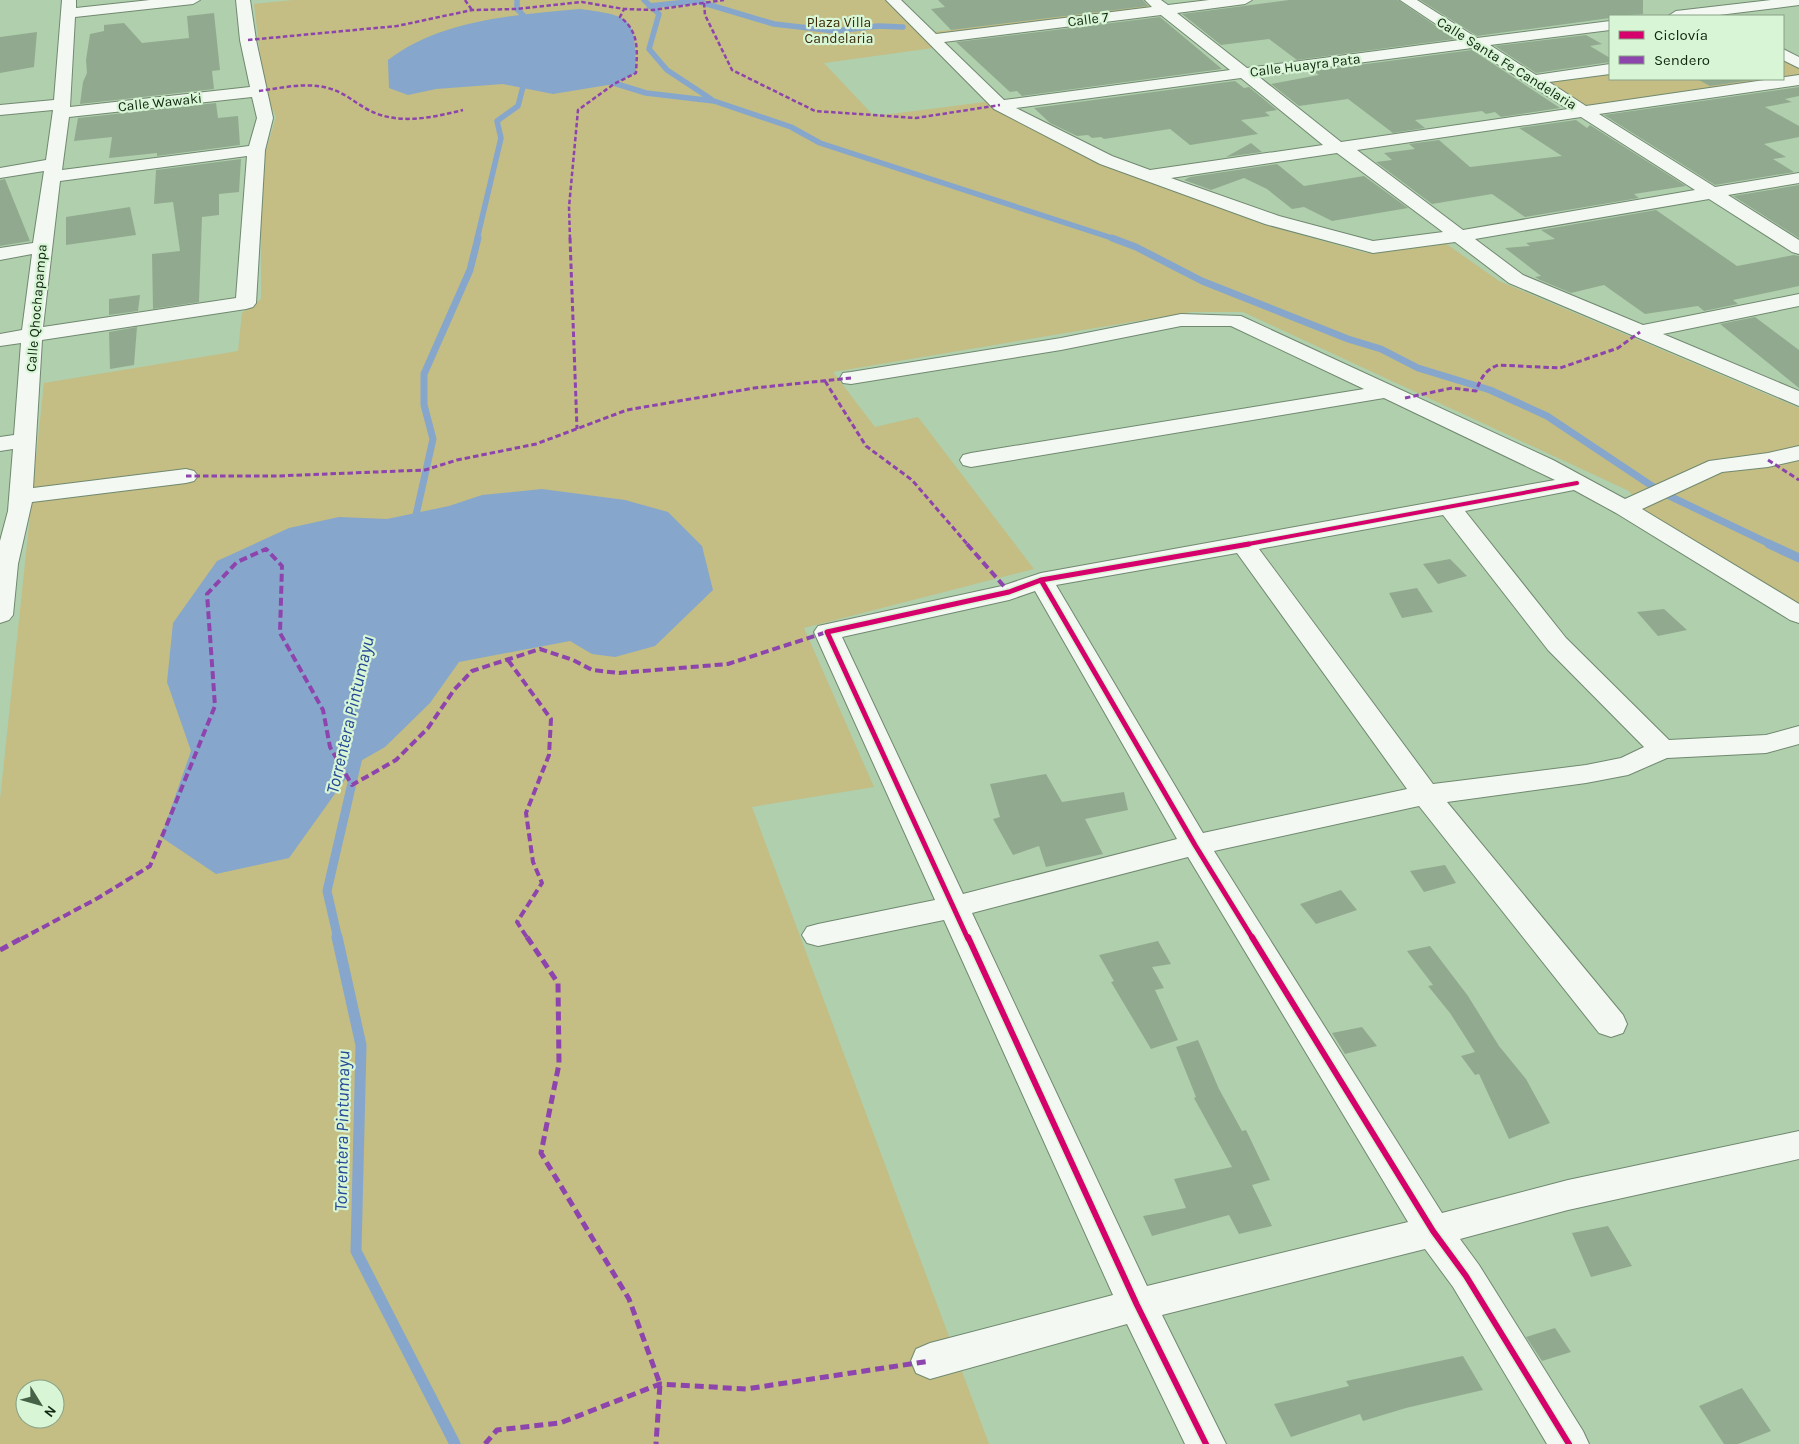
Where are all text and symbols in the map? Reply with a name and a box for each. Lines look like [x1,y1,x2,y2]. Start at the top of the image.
street label: Calle 7 [1067,8,1110,30]
street label: Calle Santa Fe Candelaria [1434,13,1580,114]
park label: Plaza Villa Candelaria [805,14,873,47]
legend [1609,15,1784,80]
text: Ciclovía [1654,26,1708,44]
street label: Calle Huayra Pata [1249,50,1361,81]
text: Sendero [1654,51,1710,69]
street label: Calle Wawaki [117,90,203,115]
street label: Calle Qhochapampa [22,243,51,373]
water label: Torrentera Pintumayu [321,634,379,796]
water label: Torrentera Pintumayu [330,1050,354,1212]
north arrow [15,1379,65,1429]
text: N [40,1402,60,1421]

